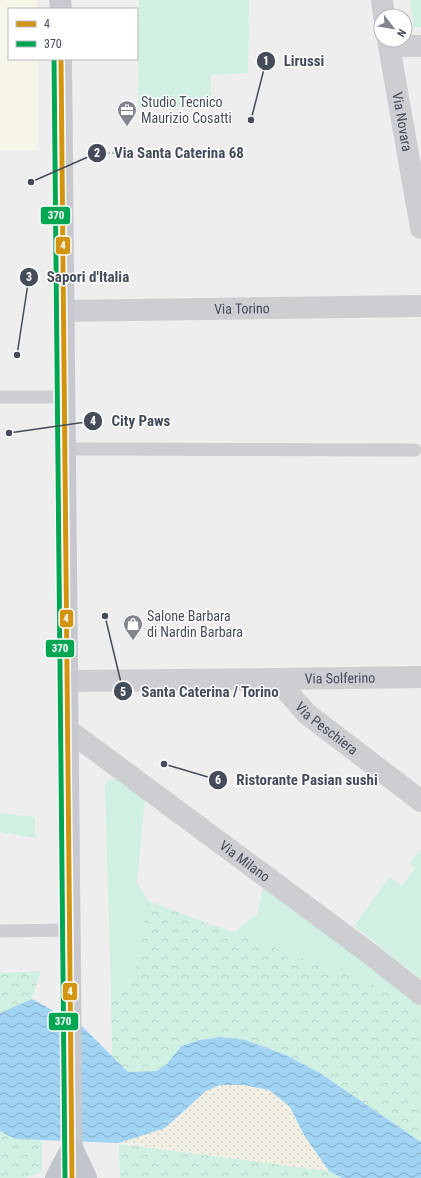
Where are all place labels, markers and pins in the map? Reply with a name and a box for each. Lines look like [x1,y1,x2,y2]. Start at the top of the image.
callout: Lirussi [256,48,333,75]
place label: Studio Tecnico Maurizio Cosatti [141,94,232,126]
office icon: Studio Tecnico Maurizio Cosatti [116,99,138,127]
callout: Via Santa Caterina 68 [87,139,252,166]
callout: Sapori d'Italia [19,264,137,291]
callout: City Paws [83,407,178,434]
place label: Salone Barbara di Nardin Barbara [147,608,243,640]
shop icon: Salone Barbara di Nardin Barbara [122,613,144,641]
callout: Santa Caterina / Torino [113,678,287,705]
callout: Ristorante Pasian sushi [208,767,386,794]

